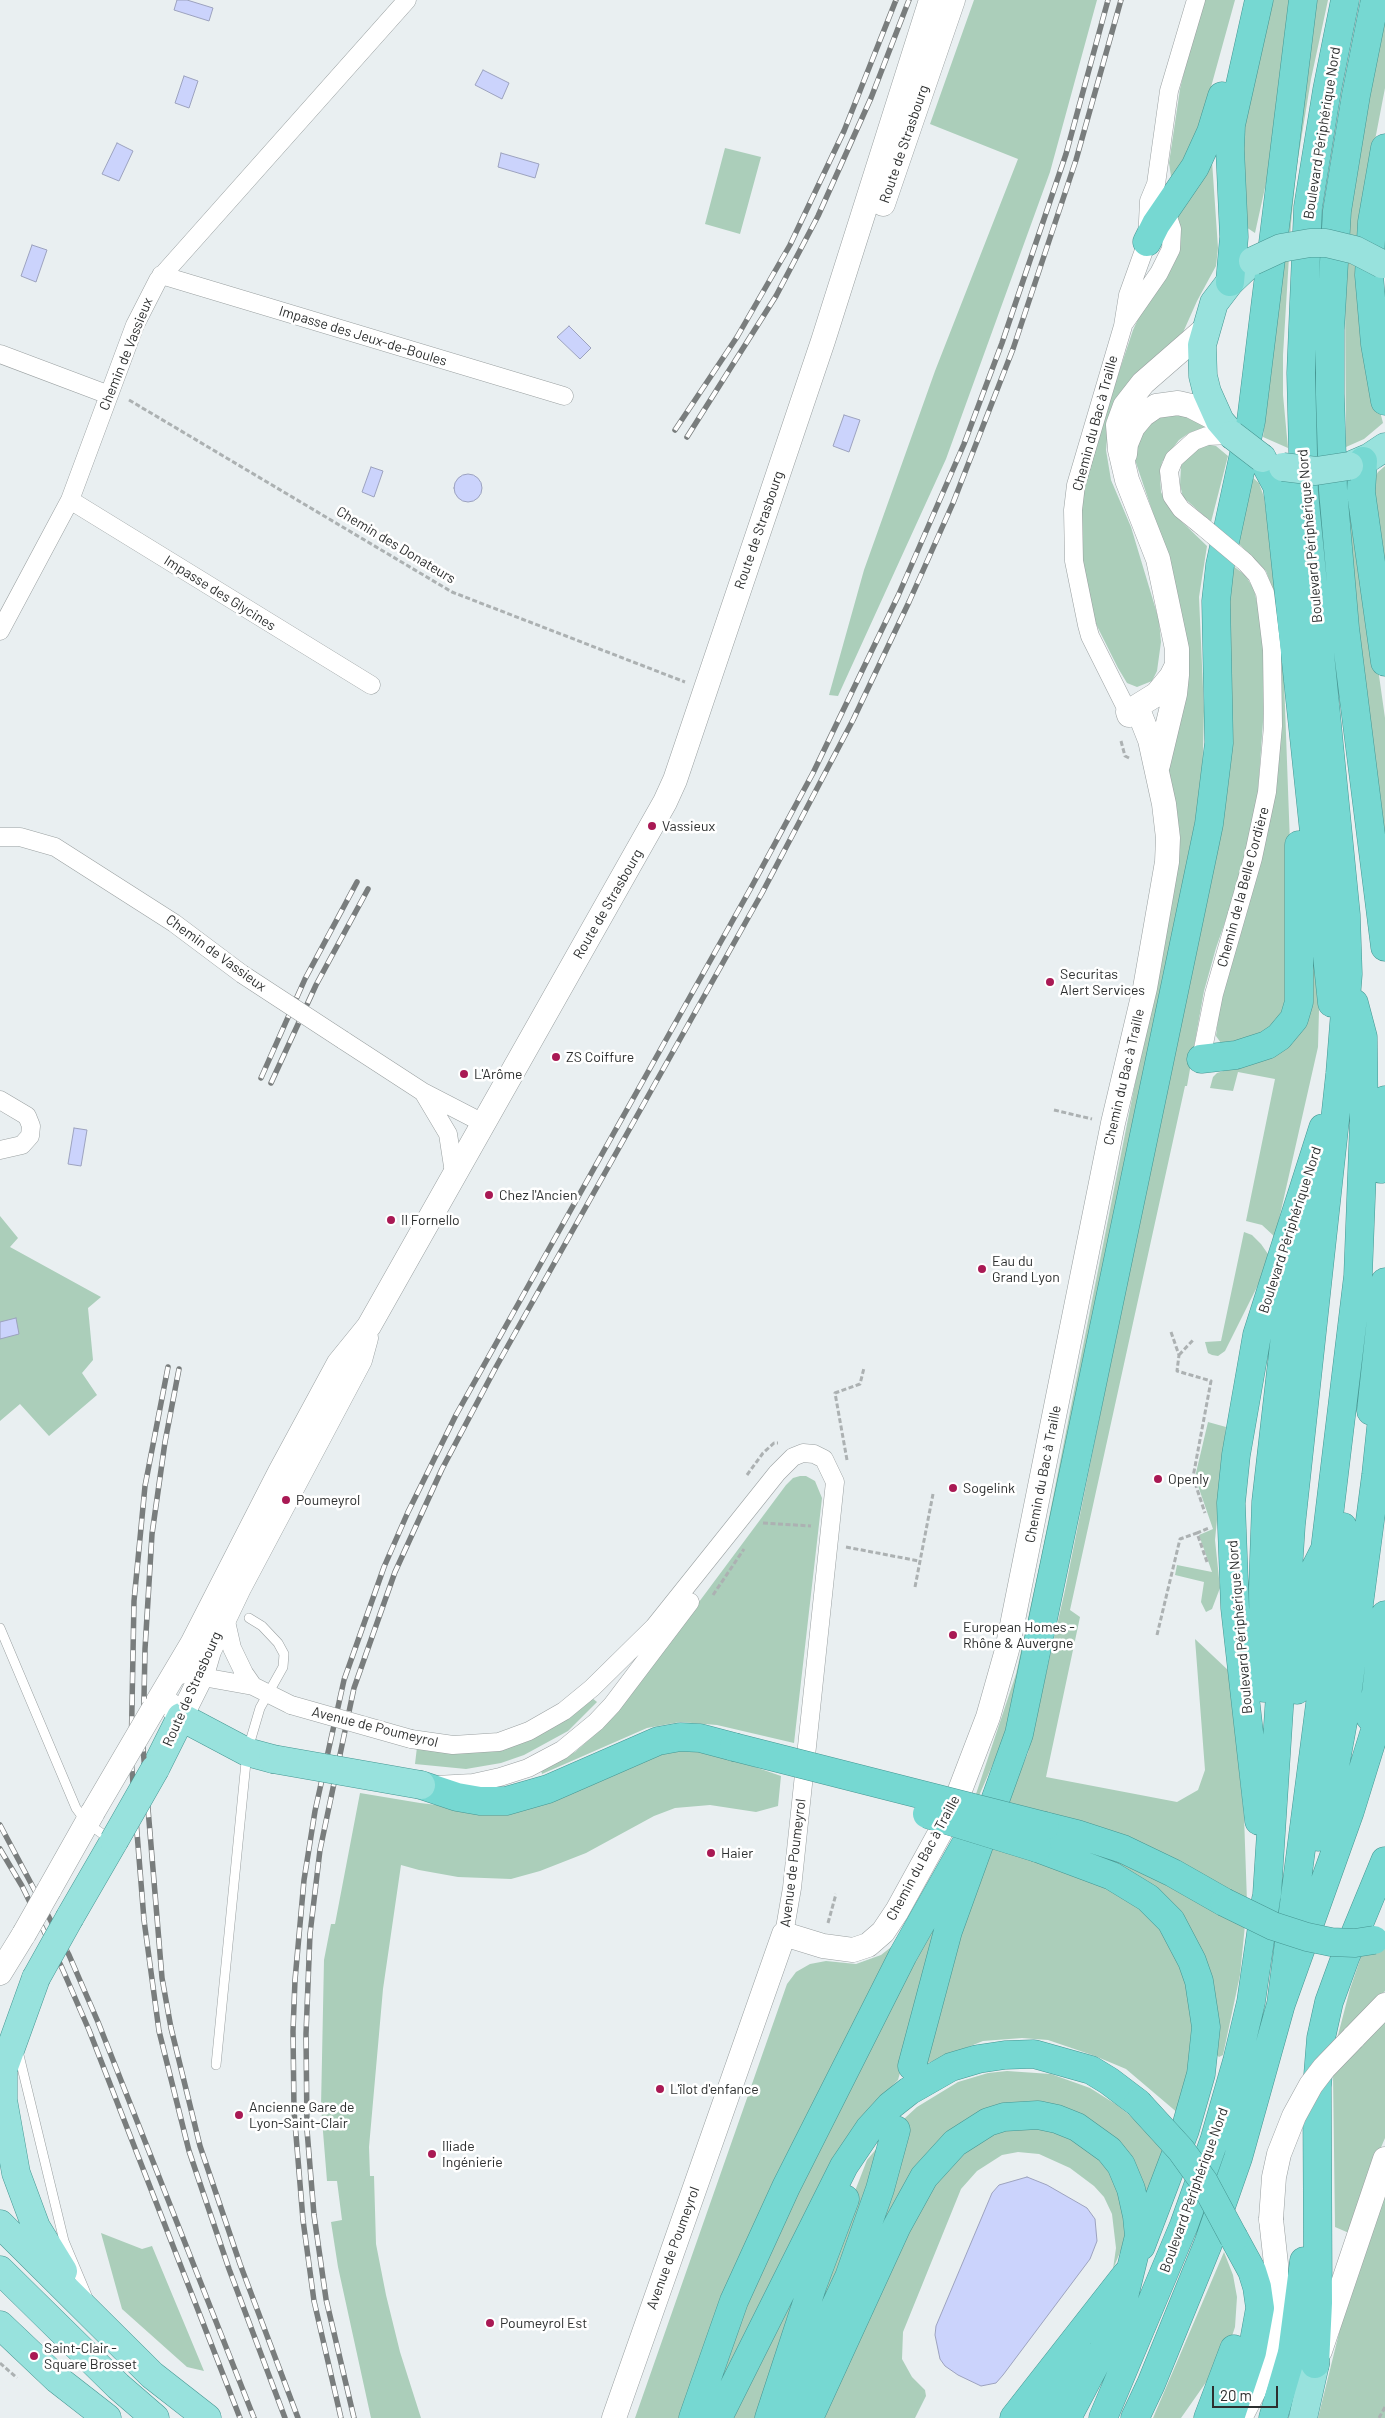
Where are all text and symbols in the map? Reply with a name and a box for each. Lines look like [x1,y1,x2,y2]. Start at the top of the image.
street label: Boulevard Périphérique Nord [1300,46,1344,220]
street label: Route de Strasbourg [876,83,932,205]
street label: Chemin de Vassieux [96,295,156,413]
street label: Impasse des Jeux-de-Boules [277,302,449,370]
street label: Chemin du Bac à Traille [1069,353,1121,493]
street label: Boulevard Périphérique Nord [1294,448,1326,624]
street label: Route de Strasbourg [731,469,787,591]
street label: Chemin des Donateurs [333,503,459,587]
street label: Impasse des Glycines [161,552,279,634]
street label: Chemin de la Belle Cordière [1214,805,1272,969]
place label: Vassieux [662,818,715,834]
marker: Vassieux [646,820,658,832]
street label: Route de Strasbourg [570,846,646,962]
street label: Chemin de Vassieux [163,911,269,995]
place label: Securitas Alert Services [1060,966,1145,999]
marker: Securitas Alert Services [1044,976,1056,988]
street label: Chemin du Bac à Traille [1100,1007,1148,1147]
place label: ZS Coiffure [566,1049,634,1065]
marker: ZS Coiffure [550,1051,562,1063]
place label: L'Arôme [474,1066,522,1082]
marker: L'Arôme [458,1068,470,1080]
street label: Boulevard Périphérique Nord [1255,1145,1325,1315]
place label: Chez l'Ancien [499,1187,577,1203]
marker: Chez l'Ancien [483,1189,495,1201]
place label: Il Fornello [401,1212,460,1228]
marker: Il Fornello [385,1214,397,1226]
place label: Eau du Grand Lyon [992,1253,1060,1285]
marker: Eau du Grand Lyon [976,1263,988,1275]
street label: Chemin du Bac à Traille [1021,1404,1065,1544]
place label: Openly [1168,1471,1209,1487]
marker: Openly [1152,1473,1164,1485]
place label: Sogelink [963,1480,1015,1496]
marker: Sogelink [947,1482,959,1494]
place label: Poumeyrol [296,1492,360,1508]
marker: Poumeyrol [280,1494,292,1506]
street label: Boulevard Périphérique Nord [1224,1539,1256,1715]
place label: European Homes - Rhône & Auvergne [963,1619,1075,1651]
street label: Route de Strasbourg [159,1629,225,1749]
marker: European Homes - Rhône & Auvergne [947,1629,959,1641]
street label: Avenue de Poumeyrol [310,1703,440,1751]
street label: Chemin du Bac à Traille [883,1792,963,1924]
street label: Avenue de Poumeyrol [777,1798,809,1928]
place label: Haier [721,1845,753,1861]
marker: Haier [705,1847,717,1859]
place label: L'îlot d'enfance [670,2081,759,2097]
marker: L'îlot d'enfance [654,2083,666,2095]
place label: Ancienne Gare de Lyon-Saint-Clair [249,2099,355,2132]
street label: Boulevard Périphérique Nord [1156,2105,1232,2275]
marker: Ancienne Gare de Lyon-Saint-Clair [233,2109,245,2121]
place label: Iliade Ingénierie [442,2138,503,2170]
marker: Iliade Ingénierie [426,2148,438,2160]
street label: Avenue de Poumeyrol [643,2184,703,2312]
place label: Poumeyrol Est [500,2315,587,2331]
marker: Poumeyrol Est [484,2317,496,2329]
place label: Saint-Clair - Square Brosset [44,2340,137,2372]
marker: Saint-Clair - Square Brosset [28,2350,40,2362]
scale bar [1215,2376,1281,2408]
text: 20 m [1220,2386,1252,2404]

